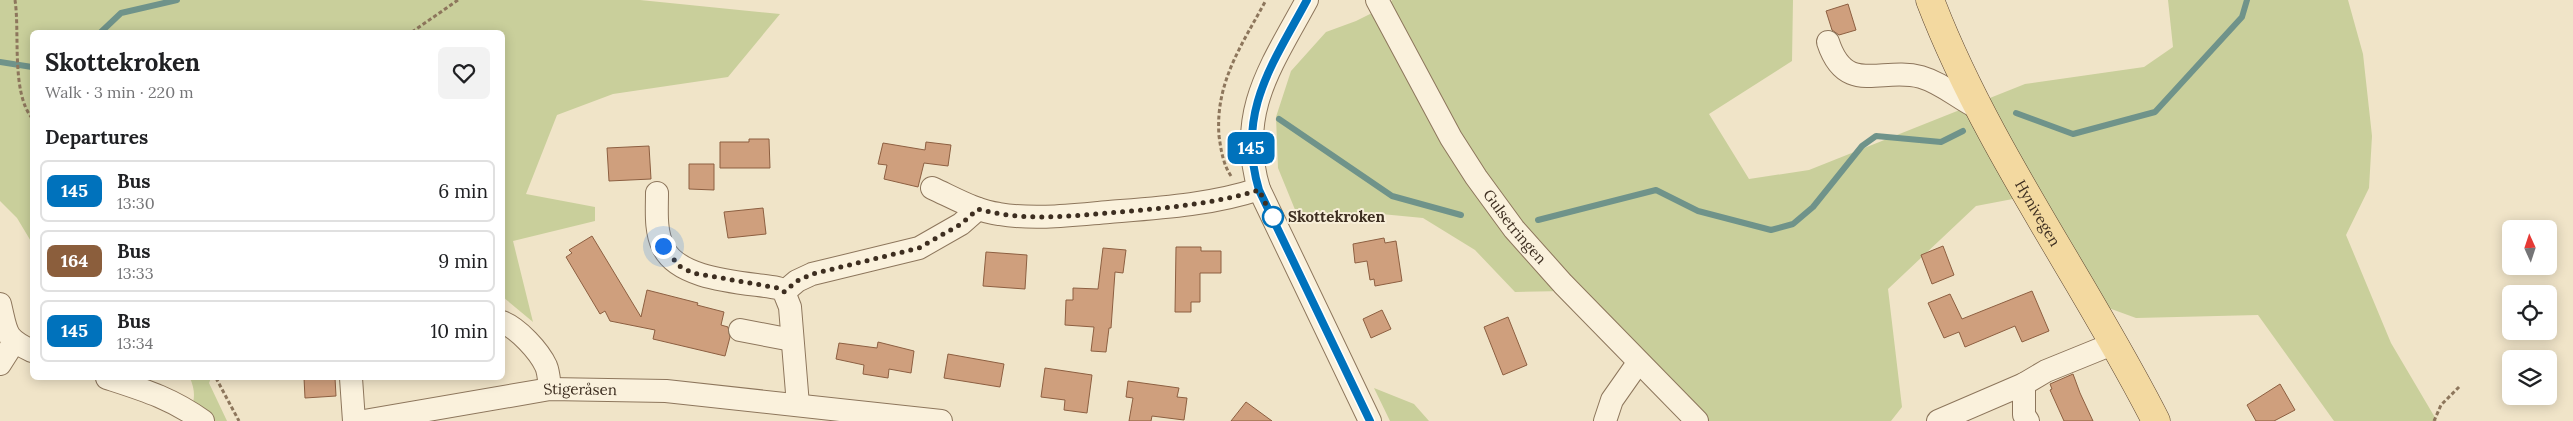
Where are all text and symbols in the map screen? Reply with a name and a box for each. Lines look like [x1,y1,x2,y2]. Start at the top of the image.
text: Skottekroken [45,47,200,78]
button: heart [438,47,490,99]
text: Walk · 3 min · 220 m [45,82,194,102]
text: Departures [45,125,148,149]
line badge: 145 [1222,132,1280,164]
text: 145 [1238,136,1264,159]
text: Bus [117,169,150,193]
street label: Hynivegen [2011,176,2065,250]
text: 145 [61,179,88,202]
text: 6 min [438,179,488,203]
street label: Gulsetringen [1479,185,1551,268]
text: 13:30 [117,193,155,213]
marker: Skottekroken [1262,206,1284,228]
place label: Skottekroken [1288,207,1385,226]
north arrow [2502,220,2558,275]
map controls [2502,220,2557,405]
your location [651,234,676,259]
text: Bus [117,239,150,263]
text: 164 [61,249,88,272]
text: 9 min [438,249,488,273]
text: 13:33 [117,263,154,283]
button: locate [2502,285,2557,340]
text: Bus [117,309,150,333]
text: 145 [61,319,88,342]
text: 10 min [430,319,488,343]
text: 13:34 [117,333,153,353]
button: layers [2502,350,2557,405]
street label: Stigeråsen [542,379,617,399]

